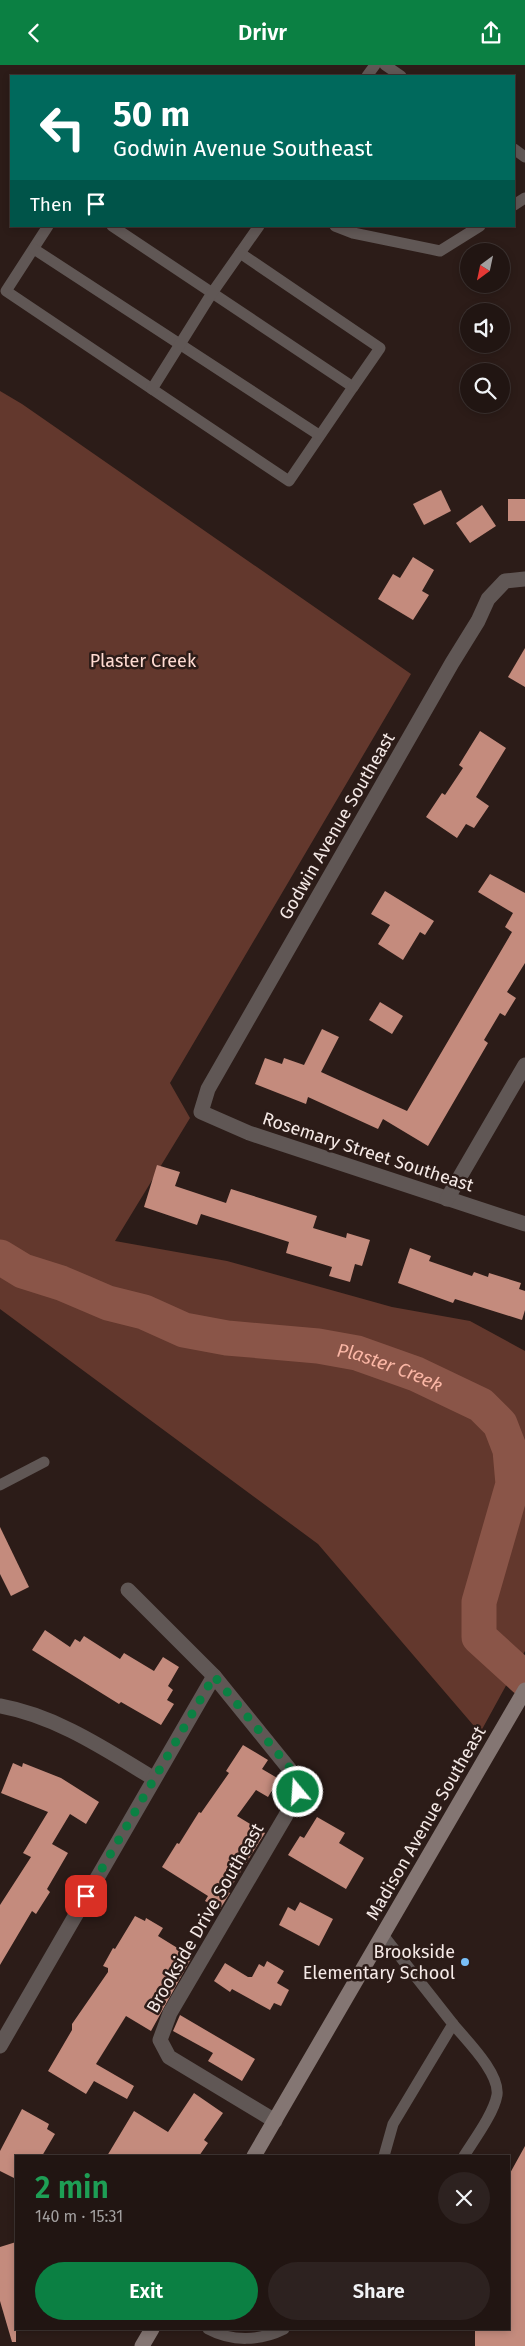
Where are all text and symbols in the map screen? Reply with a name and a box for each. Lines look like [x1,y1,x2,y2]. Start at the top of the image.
icon: back [20,19,48,47]
text: Drivr [238,19,287,46]
icon: share [477,19,505,47]
text: 50 m [113,93,190,135]
icon: left [30,95,95,160]
text: Godwin Avenue Southeast [113,135,373,162]
icon: arrive [82,190,110,218]
text: Then [30,193,72,216]
north arrow [460,243,510,293]
map controls [460,243,510,413]
button: sound [460,303,510,353]
button: search [460,363,510,413]
park label: Plaster Creek [90,650,197,672]
street label: Godwin Avenue Southeast [274,728,400,923]
street label: Rosemary Street Southeast [260,1107,477,1197]
water label: Plaster Creek [335,1339,446,1397]
street label: Madison Avenue Southeast [361,1722,491,1924]
position arrow [271,1765,323,1817]
street label: Brookside Drive Southeast [142,1819,269,2017]
pin [65,1875,107,1917]
icon: arrive [72,1882,100,1910]
place label: Brookside Elementary School [303,1941,455,1984]
marker: Brookside Elementary School [459,1956,471,1968]
text: 2 min [35,2170,109,2206]
button: close [438,2172,490,2224]
text: 140 m · 15:31 [35,2207,123,2226]
button: Exit [35,2262,258,2320]
button: Share [268,2262,490,2320]

